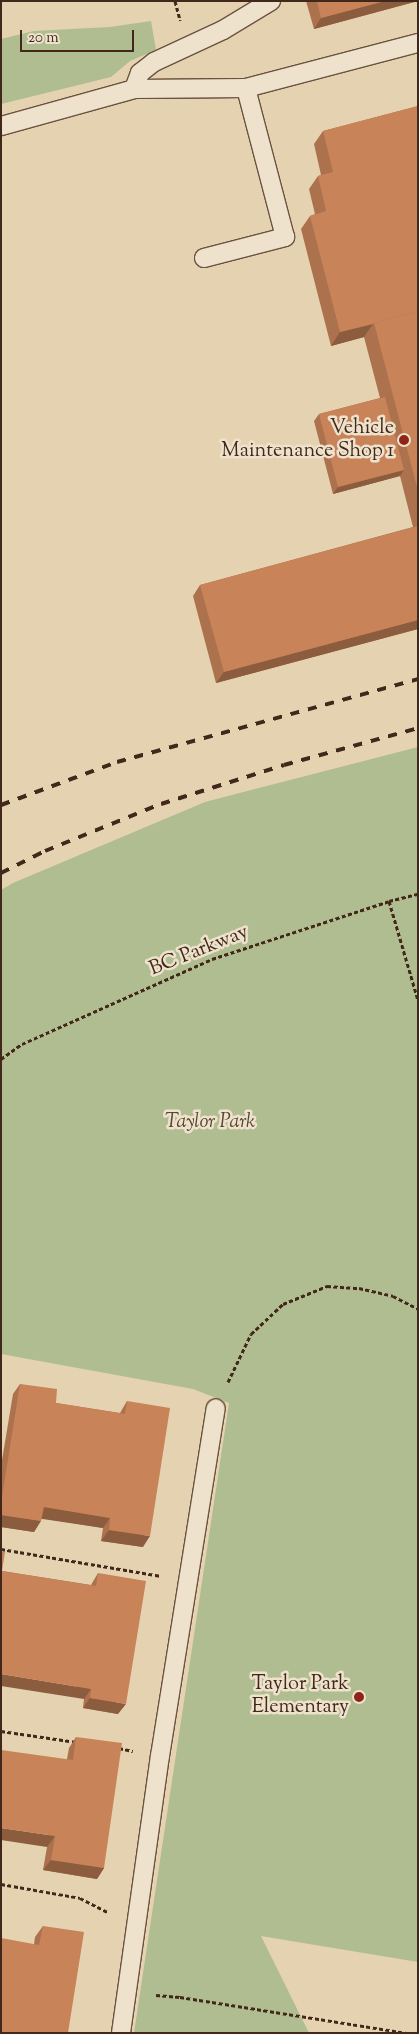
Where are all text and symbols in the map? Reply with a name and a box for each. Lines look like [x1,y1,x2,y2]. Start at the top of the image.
scale bar [22,20,136,52]
text: 20 m [28,28,59,49]
place label: Vehicle Maintenance Shop 1 [221,416,394,463]
marker: Vehicle Maintenance Shop 1 [398,434,410,446]
street label: BC Parkway [146,920,252,982]
park label: Taylor Park [165,1110,255,1134]
place label: Taylor Park Elementary [252,1673,349,1720]
marker: Taylor Park Elementary [353,1691,365,1703]

